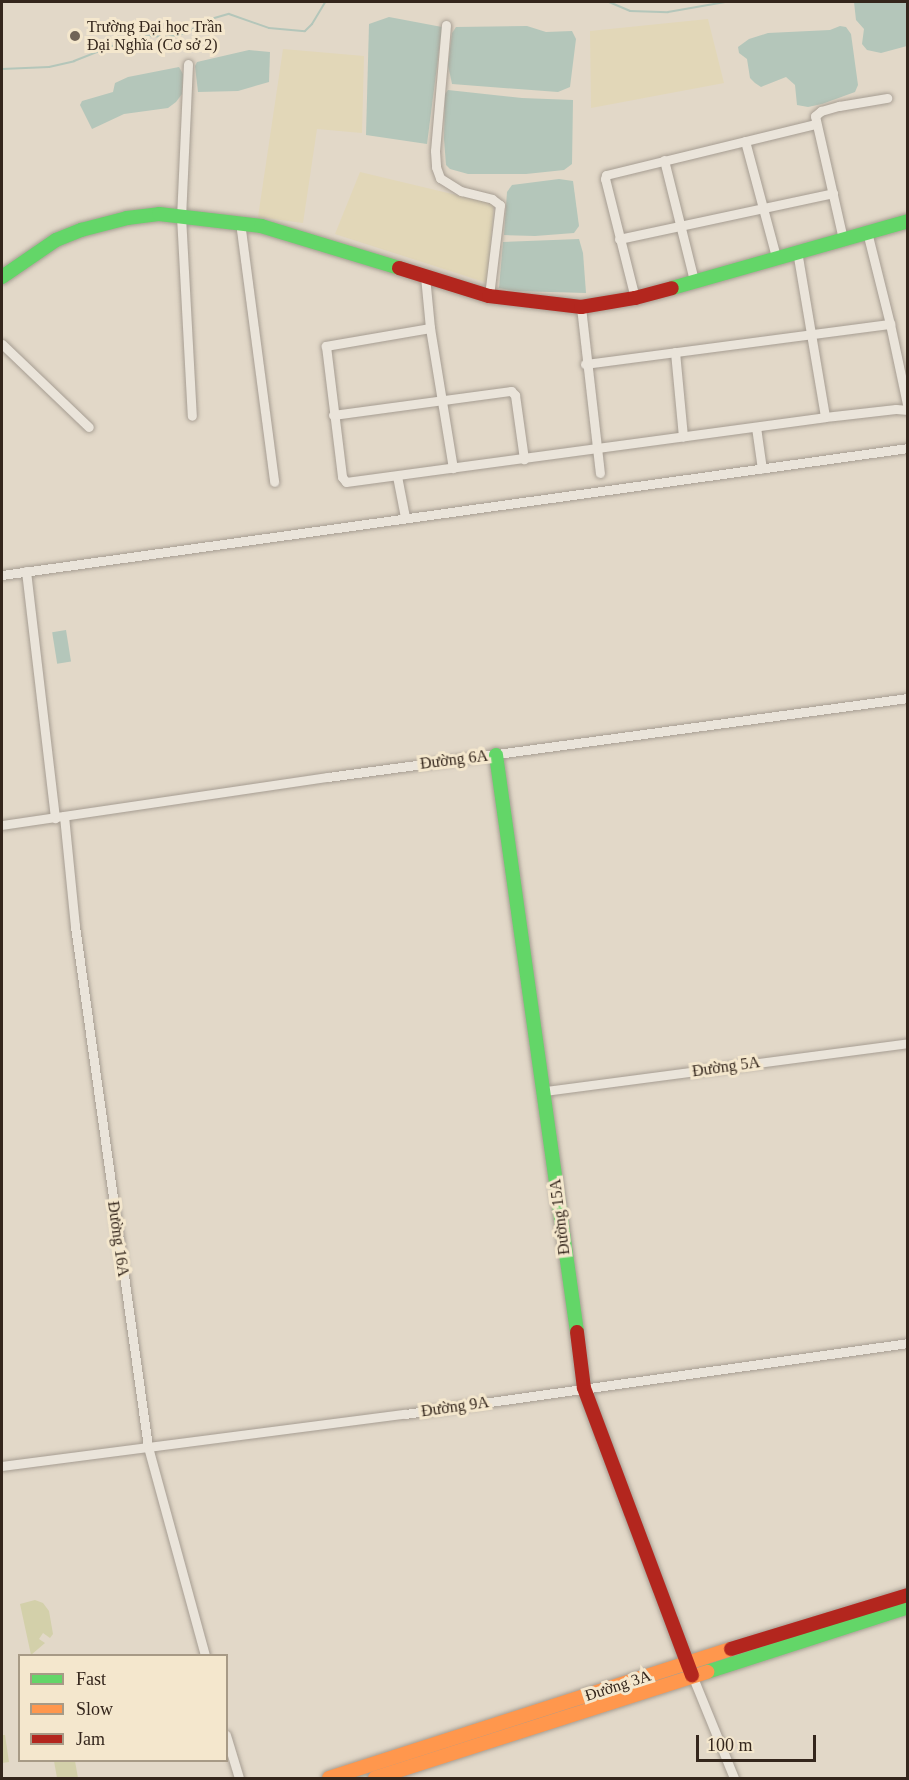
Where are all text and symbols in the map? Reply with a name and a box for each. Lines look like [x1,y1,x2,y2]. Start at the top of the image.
place label: Trường Đại học Trần Đại Nghĩa (Cơ sở 2) [87,17,223,55]
marker: Trường Đại học Trần Đại Nghĩa (Cơ sở 2) [68,29,82,43]
street label: Đường 6A [419,746,489,774]
street label: Đường 5A [691,1053,761,1081]
street label: Đường 15A [546,1178,574,1256]
street label: Đường 16A [103,1200,133,1278]
street label: Đường 9A [420,1393,490,1421]
legend [18,1654,228,1762]
street label: Đường 3A [583,1666,653,1706]
text: Fast [76,1669,106,1689]
text: Slow [76,1699,113,1719]
scale bar [699,1723,819,1761]
text: Jam [76,1729,105,1749]
text: 100 m [707,1735,753,1755]

